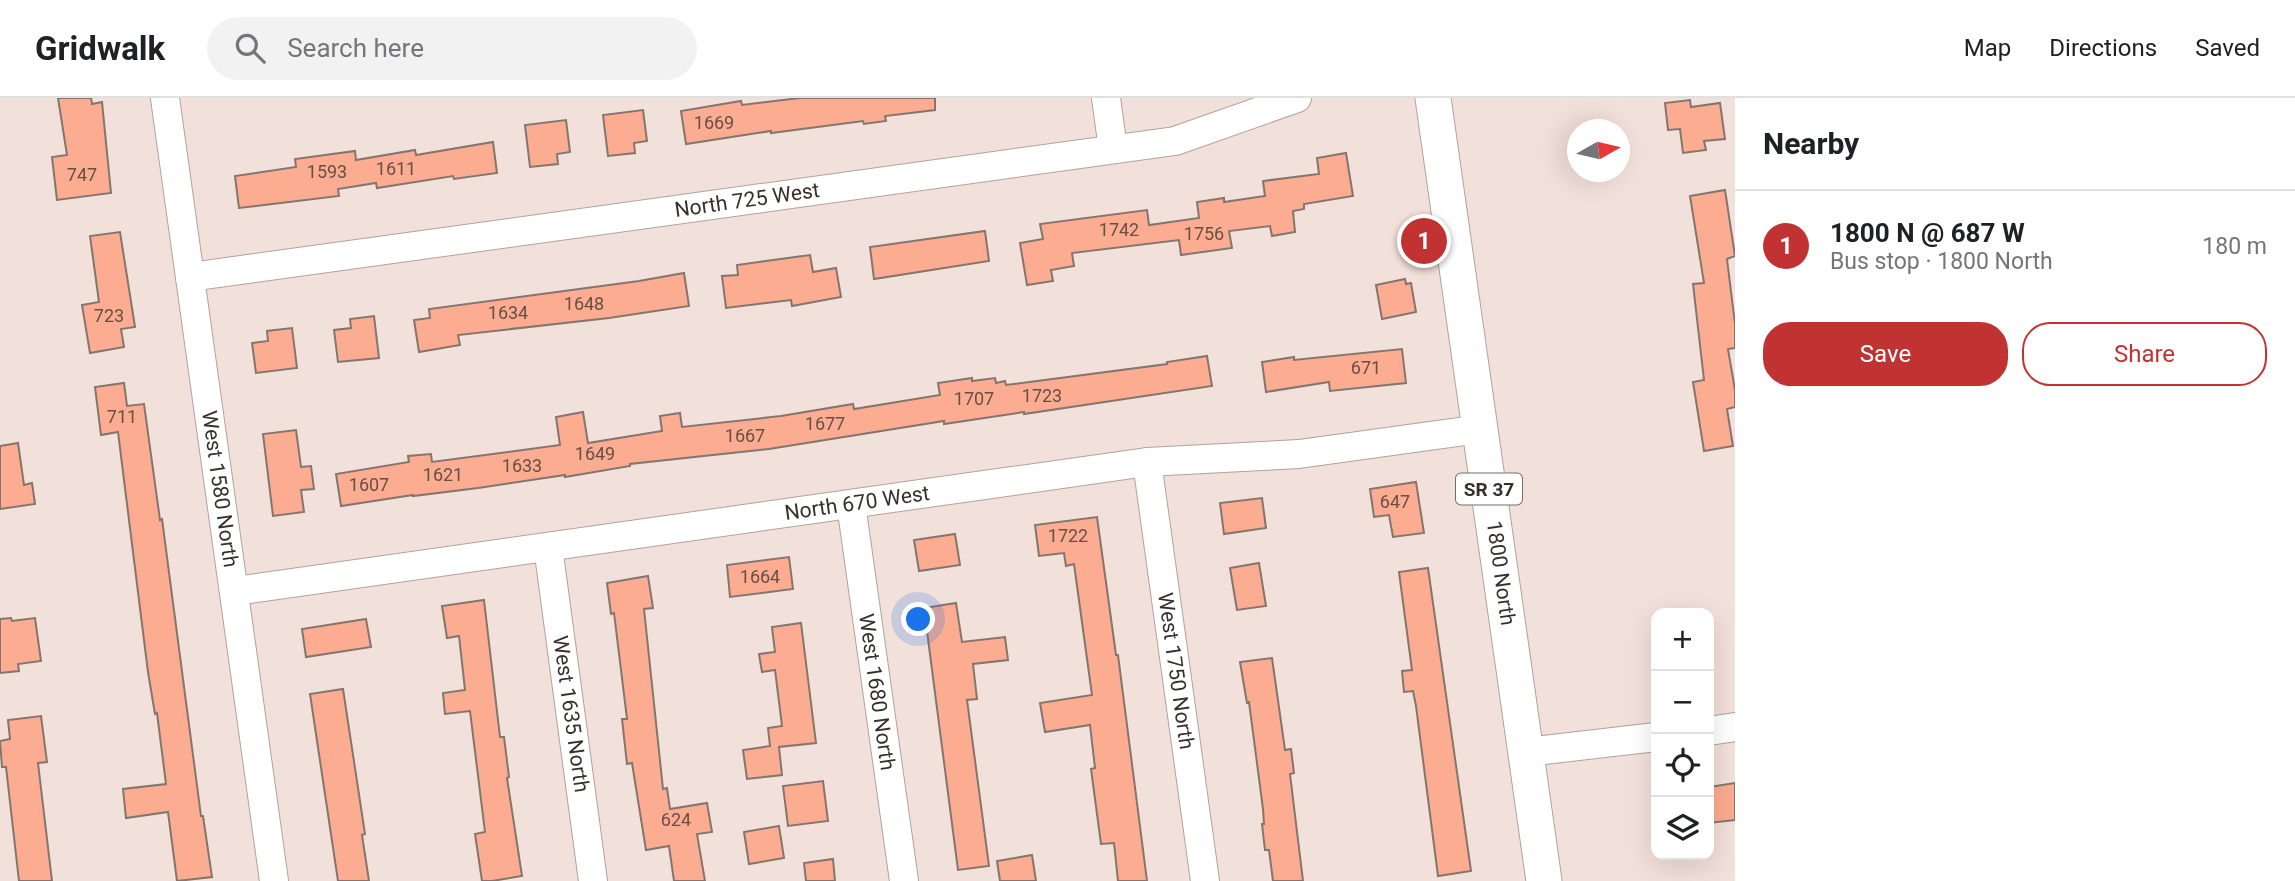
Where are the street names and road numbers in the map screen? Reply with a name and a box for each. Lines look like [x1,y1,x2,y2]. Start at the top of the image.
street label: North 725 West [673,178,821,222]
street label: West 1580 North [197,409,243,569]
road number: SR 37 [1456,474,1522,504]
street label: North 670 West [783,481,931,525]
street label: 1800 North [1482,519,1520,627]
street label: West 1750 North [1153,591,1199,751]
street label: West 1680 North [854,612,900,772]
street label: West 1635 North [548,634,594,794]

